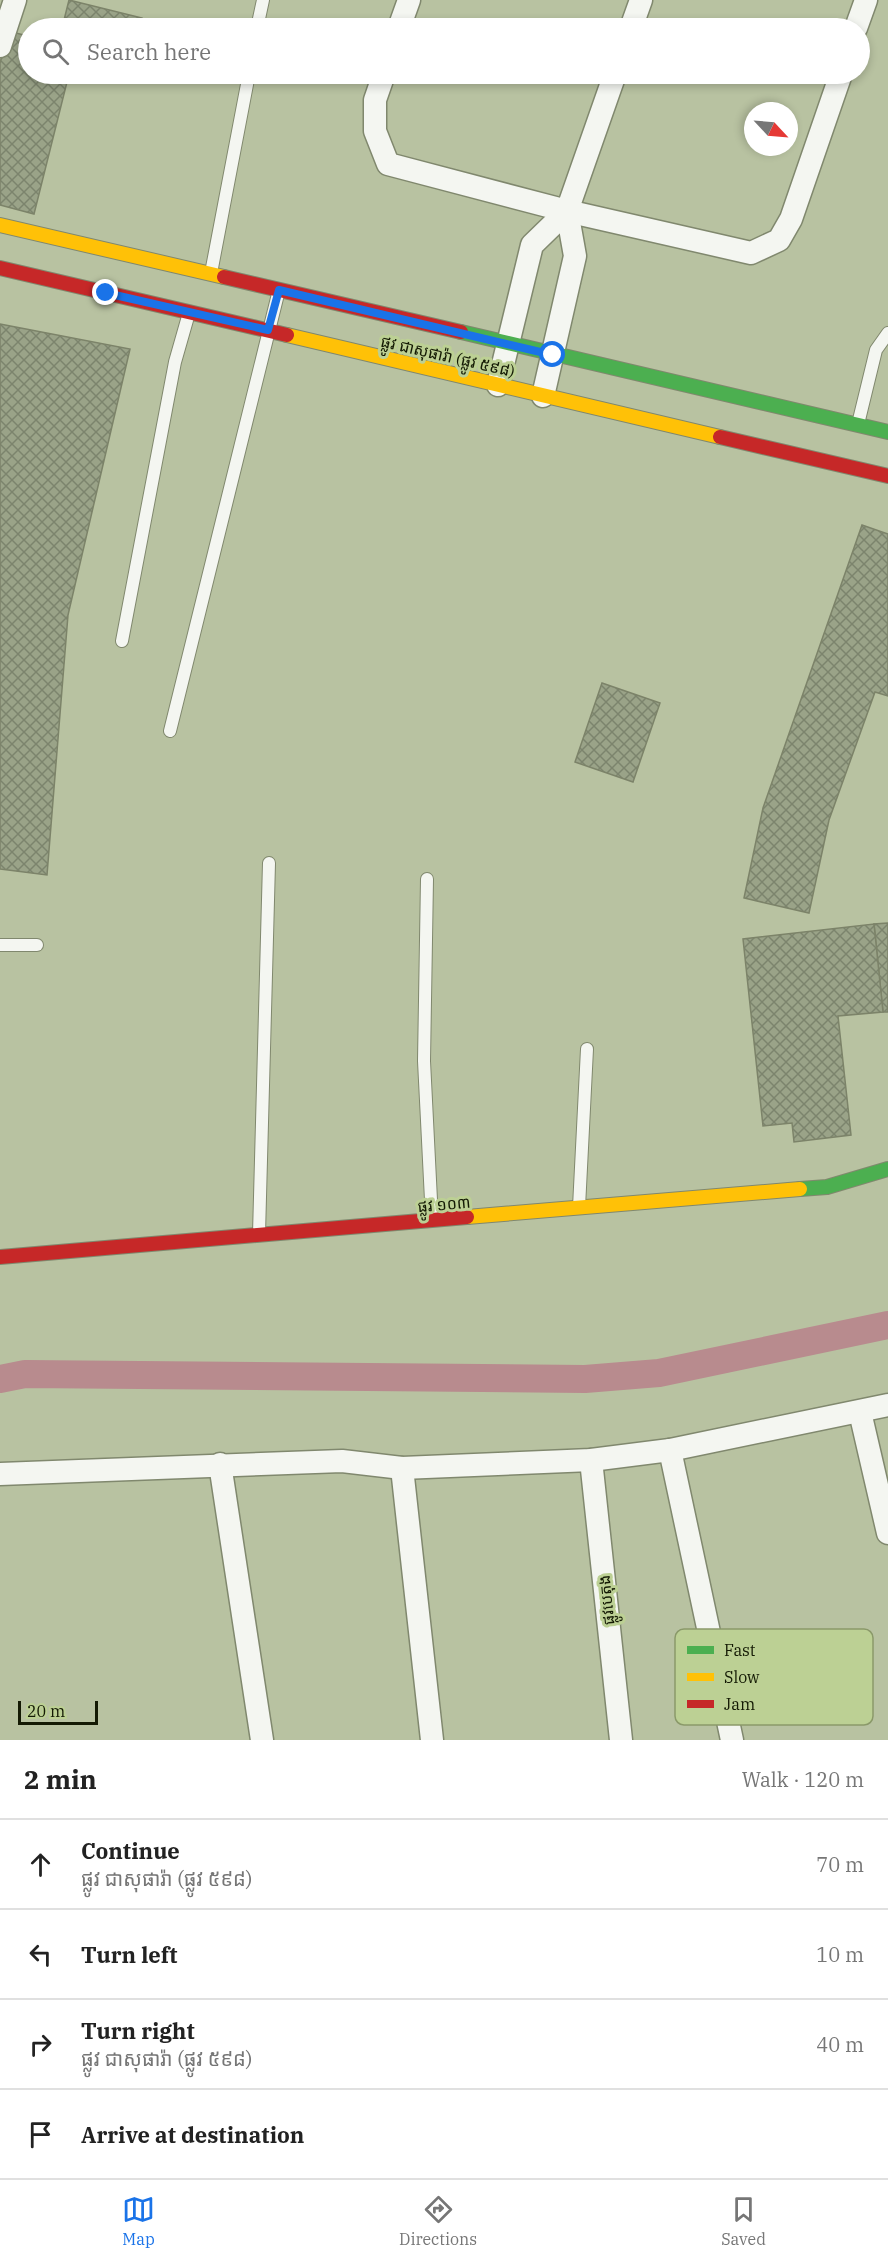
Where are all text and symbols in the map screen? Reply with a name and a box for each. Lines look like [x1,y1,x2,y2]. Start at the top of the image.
search box [18,18,870,84]
icon: search [39,35,72,68]
text: Search here [87,37,211,66]
north arrow [744,102,798,156]
route end [92,279,118,305]
street label: ផ្លូវ ជាសុផារ៉ា (ផ្លូវ ៥៩៨) [378,331,517,386]
route start [539,341,565,367]
street label: ផ្លូវ ១០៣ [417,1192,472,1221]
street label: ផ្លូវបេតុង [593,1573,623,1626]
legend [675,1629,873,1725]
text: Fast [724,1640,756,1660]
text: Slow [724,1667,760,1687]
text: Jam [724,1694,755,1714]
scale bar [18,1698,98,1726]
text: 20 m [27,1701,65,1721]
text: 2 min [24,1762,97,1796]
text: Walk · 120 m [742,1766,864,1793]
text: Continue [81,1836,180,1865]
icon: ahead [24,1848,57,1881]
text: 70 m [816,1851,864,1878]
text: ផ្លូវ ជាសុផារ៉ា (ផ្លូវ ៥៩៨) [81,1865,252,1892]
icon: left [24,1938,57,1971]
text: Turn left [81,1940,177,1969]
text: 10 m [816,1941,864,1968]
text: Turn right [81,2016,195,2045]
icon: right [24,2028,57,2061]
text: 40 m [816,2031,864,2058]
text: ផ្លូវ ជាសុផារ៉ា (ផ្លូវ ៥៩៨) [81,2045,252,2072]
icon: arrive [24,2118,57,2151]
text: Arrive at destination [81,2120,304,2149]
tab: Map [122,2193,155,2249]
tab: Directions [399,2193,477,2249]
tab: Saved [721,2193,766,2249]

